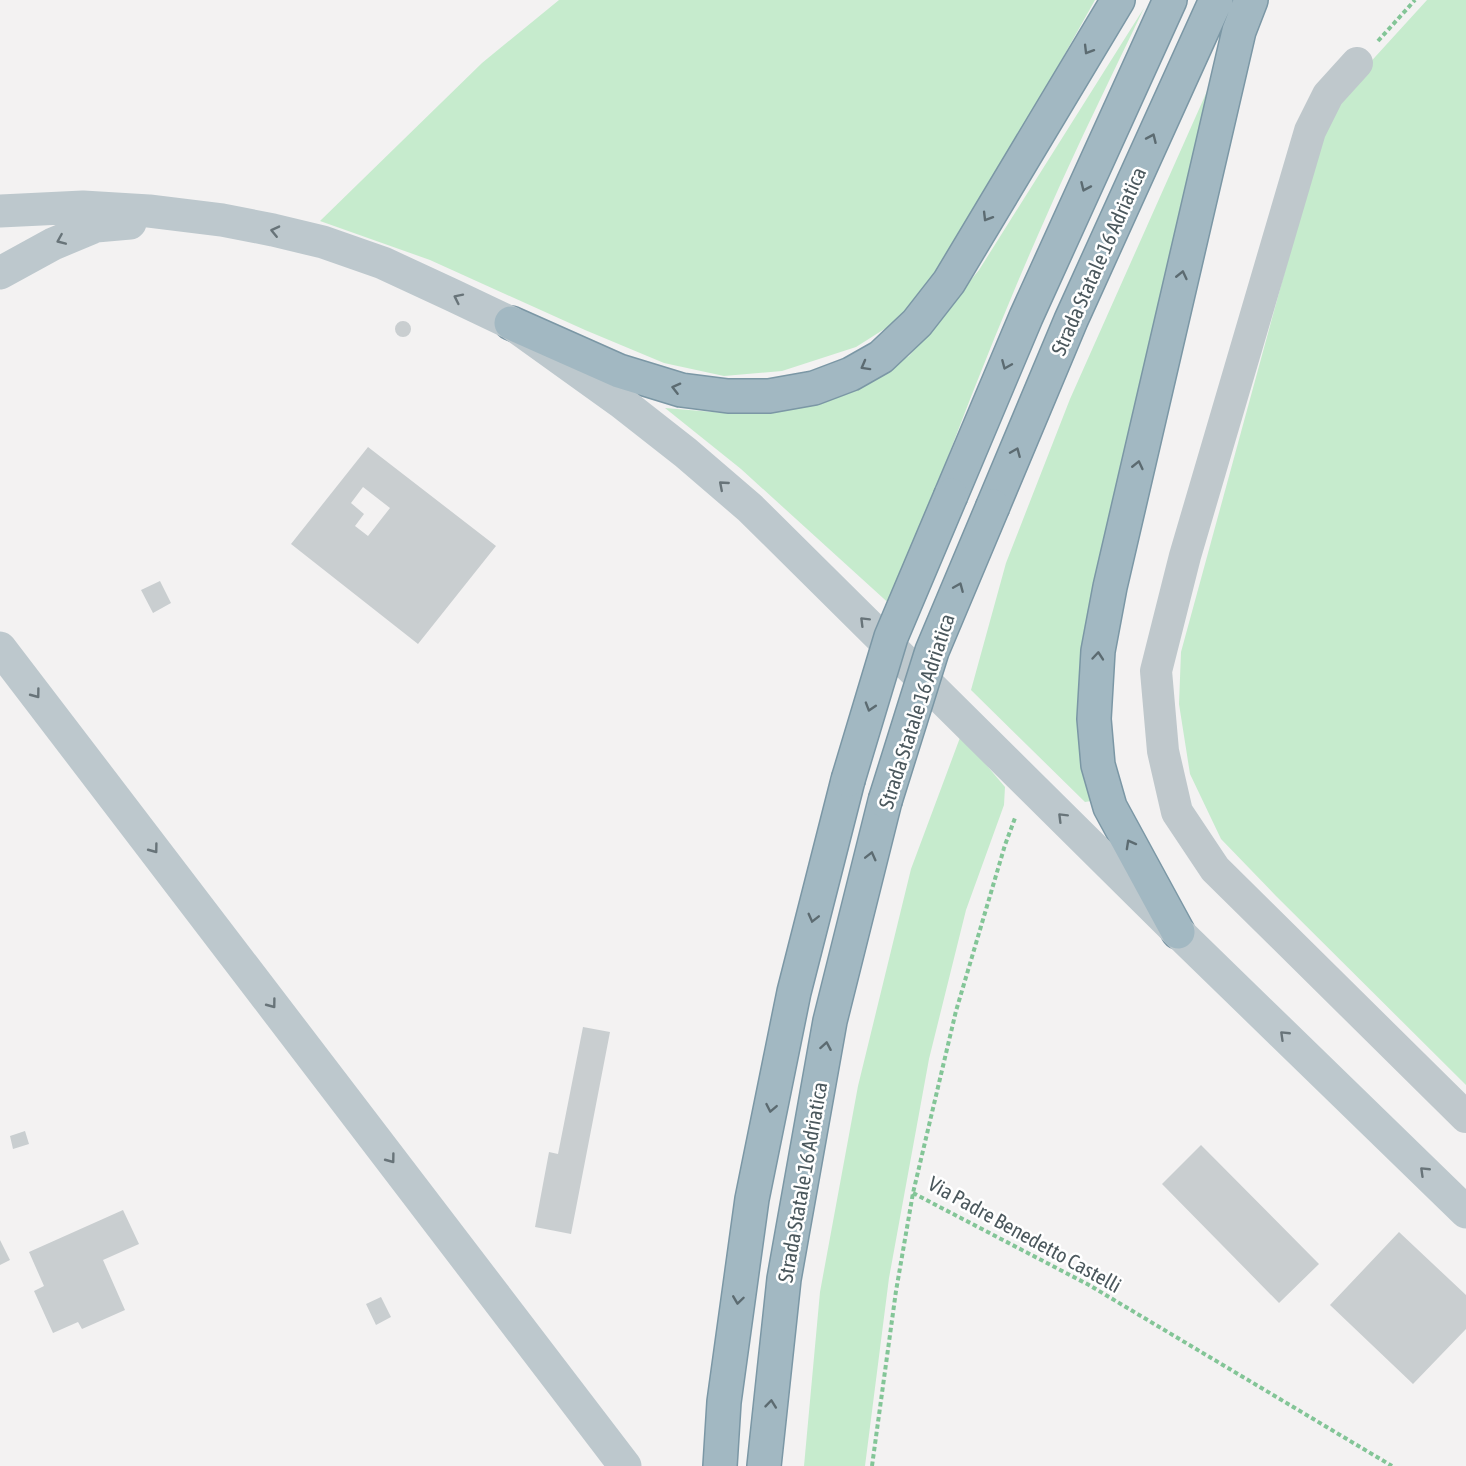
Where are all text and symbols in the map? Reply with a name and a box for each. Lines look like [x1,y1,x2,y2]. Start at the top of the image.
one-way arrow [1084,44,1095,54]
one-way arrow [1145,134,1157,145]
street label: Strada Statale 16 Adriatica [1046,163,1150,359]
one-way arrow [1080,180,1092,191]
one-way arrow [983,211,995,221]
one-way arrow [271,225,281,238]
one-way arrow [56,233,67,245]
one-way arrow [1175,270,1188,280]
one-way arrow [453,293,464,305]
one-way arrow [861,359,872,370]
one-way arrow [1001,359,1013,370]
one-way arrow [671,383,681,396]
one-way arrow [1009,447,1021,458]
one-way arrow [1131,460,1144,470]
one-way arrow [719,481,730,492]
one-way arrow [952,582,964,593]
street label: Strada Statale 16 Adriatica [873,611,959,811]
one-way arrow [860,617,871,628]
one-way arrow [1091,651,1104,660]
one-way arrow [28,688,39,699]
one-way arrow [865,701,877,711]
one-way arrow [1058,813,1068,824]
one-way arrow [1126,839,1137,850]
one-way arrow [147,843,158,854]
one-way arrow [863,851,876,861]
one-way arrow [807,913,820,923]
one-way arrow [265,998,276,1009]
one-way arrow [1281,1031,1291,1042]
one-way arrow [819,1041,832,1051]
street label: Strada Statale 16 Adriatica [773,1080,831,1284]
one-way arrow [765,1103,778,1113]
one-way arrow [383,1153,394,1164]
one-way arrow [1421,1167,1432,1178]
street label: Via Padre Benedetto Castelli [924,1171,1126,1297]
one-way arrow [733,1296,745,1305]
one-way arrow [764,1400,776,1409]

